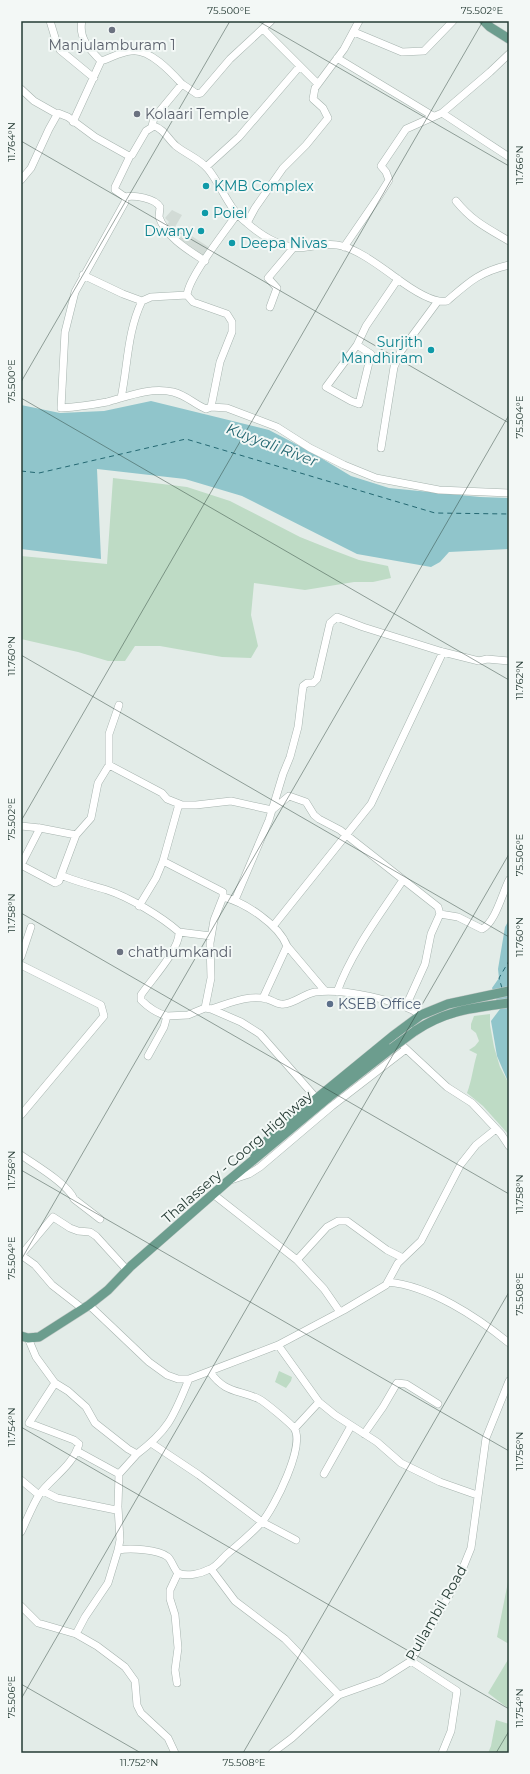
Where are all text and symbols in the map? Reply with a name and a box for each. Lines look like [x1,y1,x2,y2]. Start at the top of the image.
text: 75.500°E [207,4,251,17]
text: 75.502°E [461,4,503,17]
marker: Manjulamburam 1 [107,25,117,35]
place label: Manjulamburam 1 [49,36,176,54]
place label: Kolaari Temple [145,105,249,123]
marker: Kolaari Temple [132,109,142,119]
text: 11.764°N [5,122,18,162]
text: 11.766°N [513,145,526,185]
place label: KMB Complex [214,177,314,195]
marker: KMB Complex [201,181,211,191]
place label: Poiel [213,204,248,222]
marker: Poiel [200,208,210,218]
place label: Dwany [144,222,193,240]
marker: Dwany [196,226,206,236]
place label: Deepa Nivas [240,234,328,252]
marker: Deepa Nivas [227,238,237,248]
place label: Surjith Mandhiram [341,333,423,367]
marker: Surjith Mandhiram [426,345,436,355]
text: 75.500°E [5,359,18,403]
text: 75.504°E [513,395,526,438]
water label: Kuyyali River [224,418,321,471]
text: 11.760°N [5,636,18,676]
text: 11.762°N [513,661,526,700]
text: 75.502°E [5,798,18,840]
text: 75.506°E [513,833,526,876]
text: 11.758°N [5,893,18,933]
text: 11.760°N [513,917,526,957]
place label: chathumkandi [128,943,232,961]
marker: chathumkandi [115,947,125,957]
place label: KSEB Office [338,995,421,1013]
marker: KSEB Office [325,999,335,1009]
street label: Thalassery - Coorg Highway [158,1087,316,1227]
text: 11.756°N [5,1151,18,1189]
text: 11.758°N [513,1174,526,1214]
text: 75.504°E [5,1236,18,1279]
text: 75.508°E [513,1272,526,1316]
text: 11.754°N [5,1407,18,1447]
text: 11.756°N [513,1432,526,1470]
street label: Pullambil Road [401,1562,471,1664]
text: 75.506°E [5,1675,18,1718]
text: 11.754°N [513,1688,526,1728]
text: 11.752°N [120,1756,158,1769]
text: 75.508°E [222,1756,266,1769]

